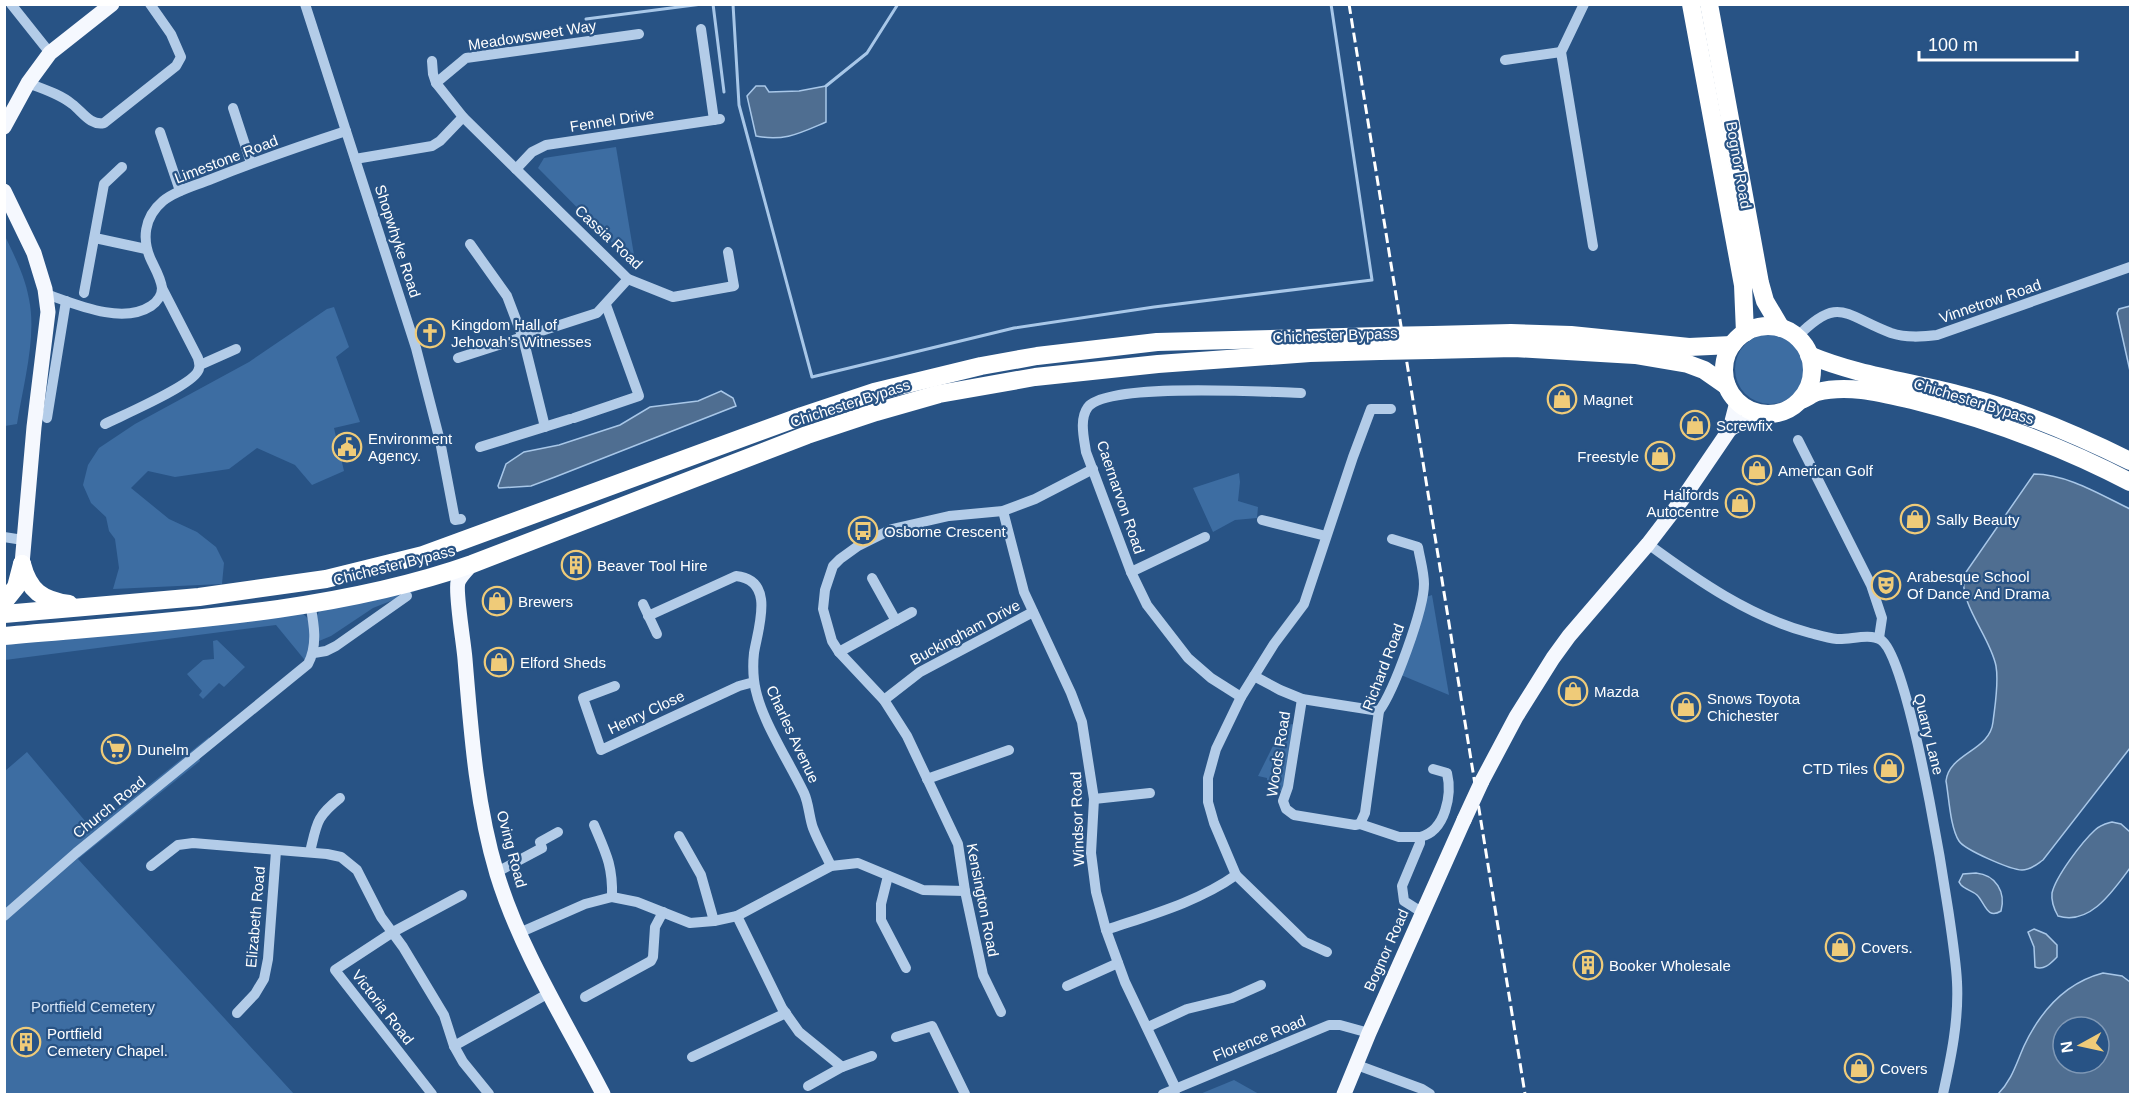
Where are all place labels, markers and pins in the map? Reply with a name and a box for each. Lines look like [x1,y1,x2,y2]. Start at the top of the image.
place label: Kingdom Hall of Jehovah's Witnesses [451,316,591,350]
church icon: Kingdom Hall of Jehovah's Witnesses [414,317,446,349]
shop icon: Magnet [1546,383,1578,415]
place label: Magnet [1583,391,1634,408]
shop icon: Screwfix [1679,409,1711,441]
place label: Screwfix [1716,417,1773,434]
place label: Environment Agency. [368,430,453,464]
public building icon: Environment Agency. [331,431,363,463]
shop icon: Freestyle [1644,440,1676,472]
place label: Freestyle [1577,448,1639,465]
shop icon: American Golf [1741,454,1773,486]
place label: American Golf [1778,462,1874,479]
place label: Halfords Autocentre [1646,486,1719,520]
shop icon: Halfords Autocentre [1724,487,1756,519]
shop icon: Sally Beauty [1899,503,1931,535]
place label: Sally Beauty [1936,511,2020,528]
bus stop icon: Osborne Crescent [847,515,879,547]
place label: Osborne Crescent [884,523,1007,540]
building icon: Beaver Tool Hire [560,549,592,581]
place label: Beaver Tool Hire [597,557,708,574]
place label: Arabesque School Of Dance And Drama [1907,568,2050,602]
theatre icon: Arabesque School Of Dance And Drama [1870,569,1902,601]
shop icon: Brewers [481,585,513,617]
place label: Brewers [518,593,573,610]
shop icon: Elford Sheds [483,646,515,678]
place label: Elford Sheds [520,654,606,671]
shop icon: Mazda [1557,675,1589,707]
place label: Mazda [1594,683,1640,700]
place label: Snows Toyota Chichester [1707,690,1801,724]
shop icon: Snows Toyota Chichester [1670,691,1702,723]
supermarket icon: Dunelm [100,733,132,765]
place label: Dunelm [137,741,189,758]
shop icon: CTD Tiles [1873,752,1905,784]
place label: CTD Tiles [1802,760,1868,777]
shop icon: Covers. [1824,931,1856,963]
place label: Covers. [1861,939,1913,956]
building icon: Booker Wholesale [1572,949,1604,981]
place label: Booker Wholesale [1609,957,1731,974]
place label: Portfield Cemetery Chapel. [47,1025,168,1059]
building icon: Portfield Cemetery Chapel. [10,1026,42,1058]
shop icon: Covers [1843,1052,1875,1084]
place label: Covers [1880,1060,1928,1077]

